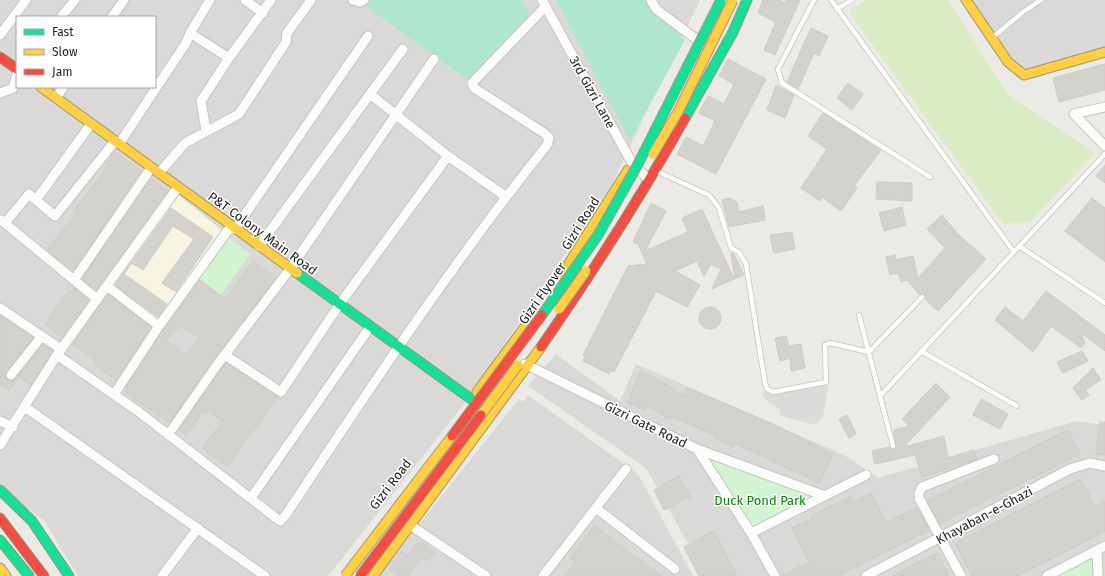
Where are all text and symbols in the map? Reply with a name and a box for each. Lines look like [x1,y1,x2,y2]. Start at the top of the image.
legend [16,16,156,88]
text: Fast [52,25,74,39]
text: Slow [52,45,78,59]
street label: 3rd Gizri Lane [567,54,619,131]
text: Jam [52,65,72,79]
street label: P&T Colony Main Road [205,189,320,278]
street label: Gizri Road [558,194,603,253]
street label: Gizri Flyover [516,260,569,327]
street label: Gizri Gate Road [602,398,690,451]
street label: Gizri Road [366,456,414,513]
street label: Khayaban-e-Ghazi [933,484,1035,547]
park label: Duck Pond Park [714,493,806,508]

